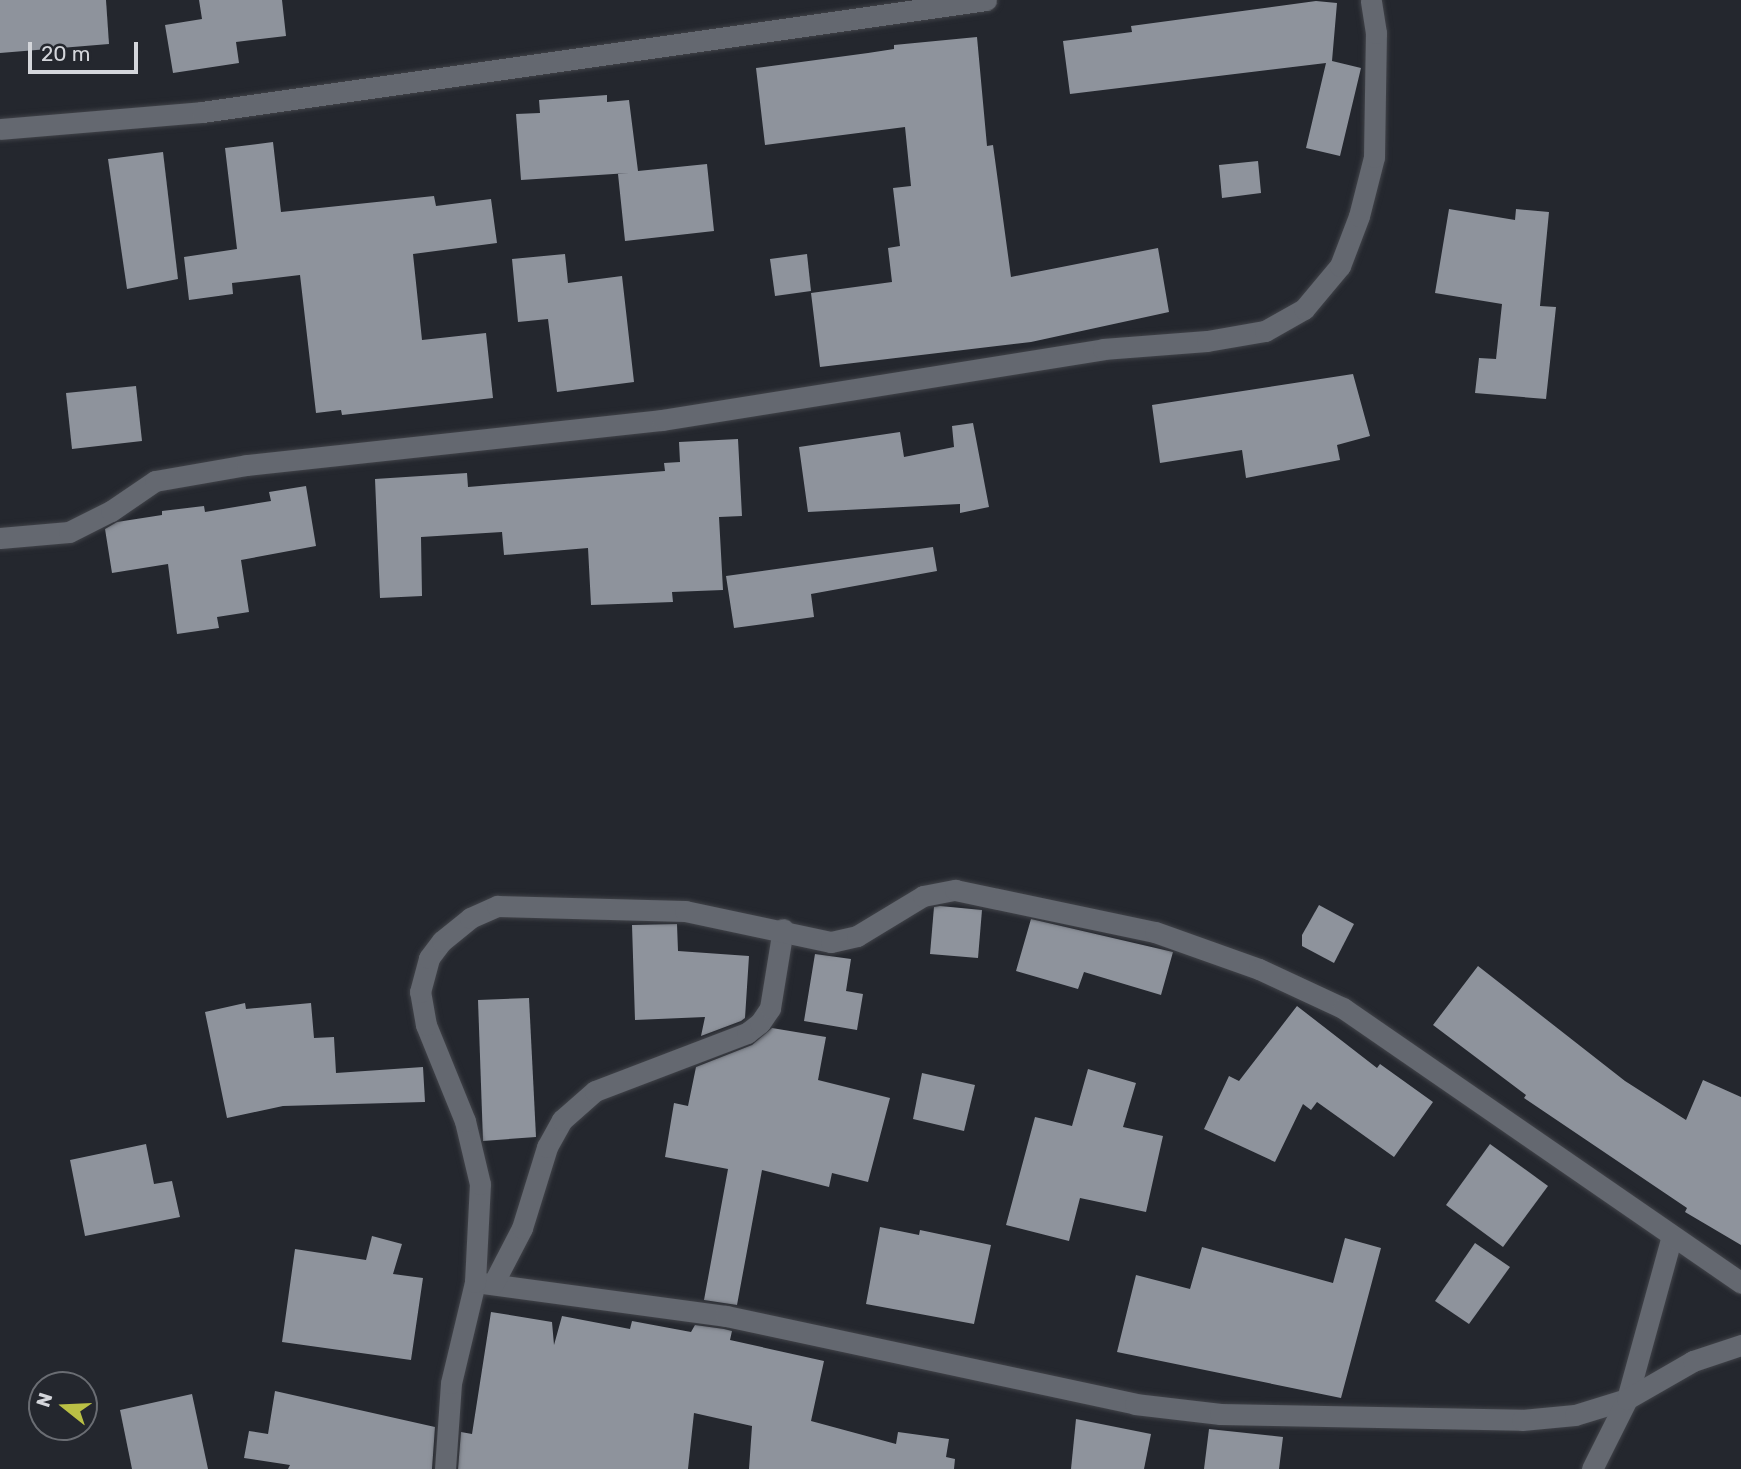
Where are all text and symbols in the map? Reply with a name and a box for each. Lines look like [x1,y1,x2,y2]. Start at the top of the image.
scale bar [32,28,142,72]
text: 20 m [41,41,90,66]
north arrow [28,1371,98,1441]
text: N [31,1390,58,1410]

